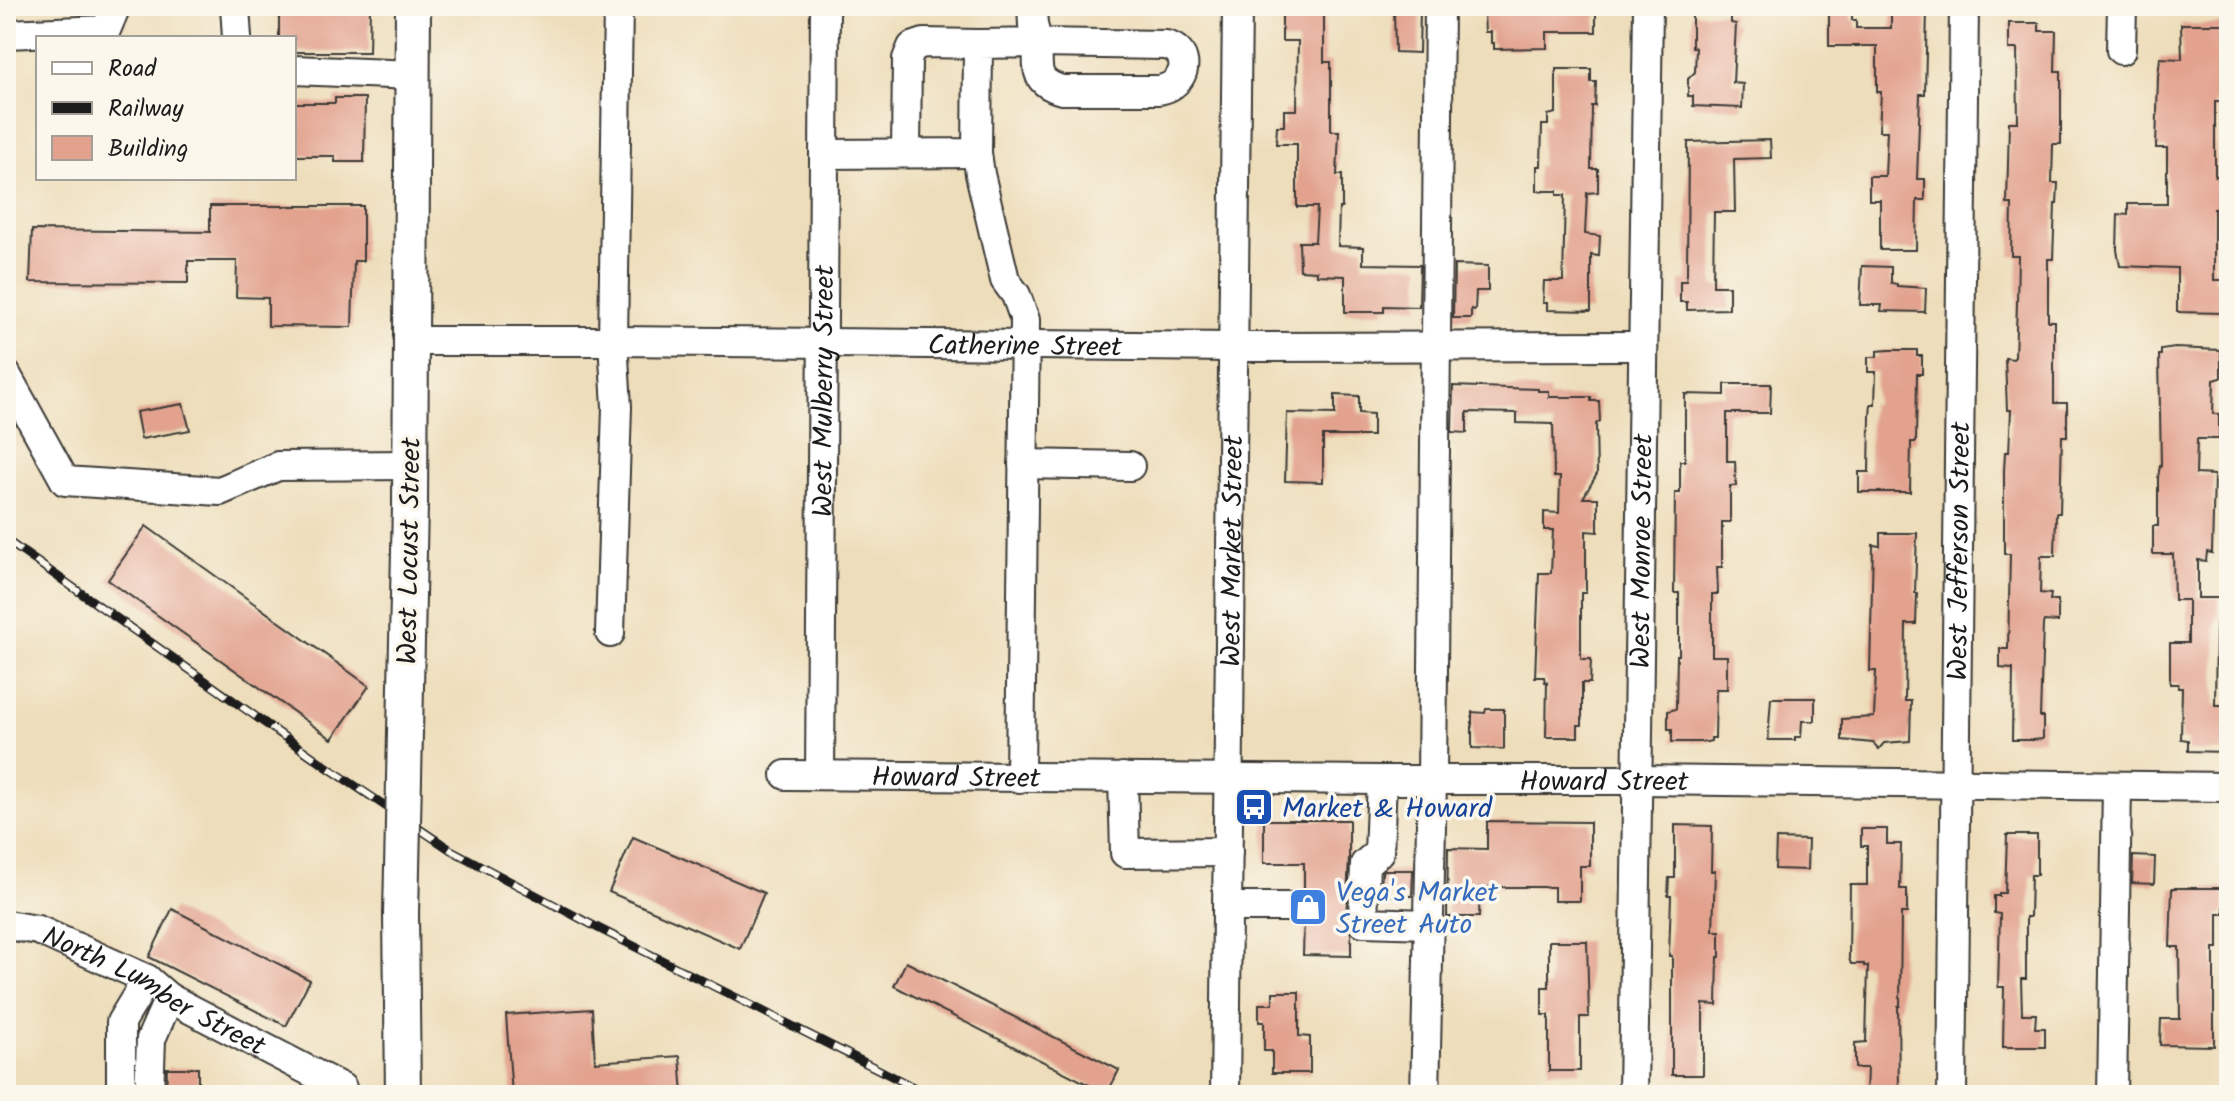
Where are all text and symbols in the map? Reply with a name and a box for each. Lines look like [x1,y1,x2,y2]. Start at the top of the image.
legend [36,36,296,180]
text: Road [108,50,157,89]
text: Railway [108,90,184,129]
text: Building [108,130,188,169]
street label: West Mulberry Street [802,264,848,517]
street label: Catherine Street [928,324,1123,371]
street label: West Jefferson Street [1937,420,1984,681]
street label: West Monroe Street [1619,432,1667,669]
street label: West Market Street [1210,434,1257,667]
street label: West Locust Street [386,436,435,665]
street label: Howard Street [871,756,1042,802]
street label: Howard Street [1519,760,1690,806]
bus stop icon: Market & Howard [1233,786,1275,828]
place label: Market & Howard [1282,787,1493,832]
place label: Vega's Market Street Auto [1336,871,1499,948]
shop icon: Vega's Market Street Auto [1287,886,1329,928]
street label: North Lumber Street [35,915,274,1070]

